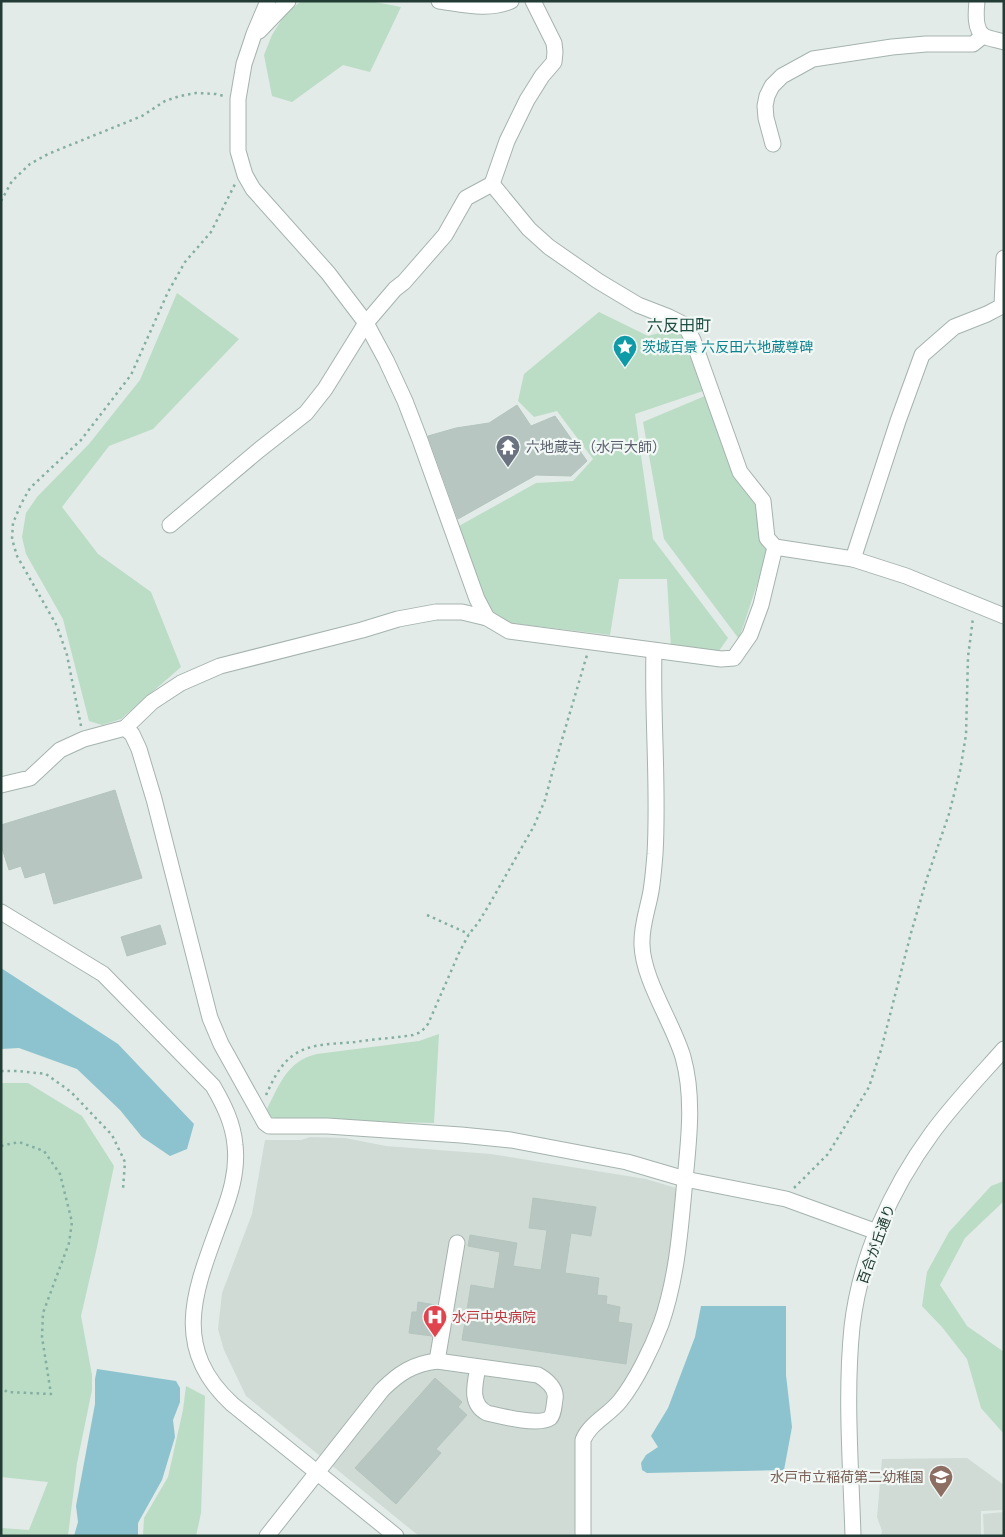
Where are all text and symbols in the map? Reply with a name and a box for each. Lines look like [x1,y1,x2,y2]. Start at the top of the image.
district label: 六反田町 [647,316,711,335]
place icon: 茨城百景 六反田六地蔵尊碑 [612,334,638,368]
place label: 茨城百景 六反田六地蔵尊碑 [642,339,813,355]
temple icon: 六地蔵寺（水戸大師） [495,434,521,468]
place label: 六地蔵寺（水戸大師） [526,439,666,455]
street label: 百合が丘通り [854,1202,898,1286]
hospital icon: 水戸中央病院 [422,1304,448,1338]
place label: 水戸中央病院 [452,1309,536,1325]
school or university icon: 水戸市立稲荷第二幼稚園 [928,1464,954,1498]
place label: 水戸市立稲荷第二幼稚園 [770,1469,924,1485]

